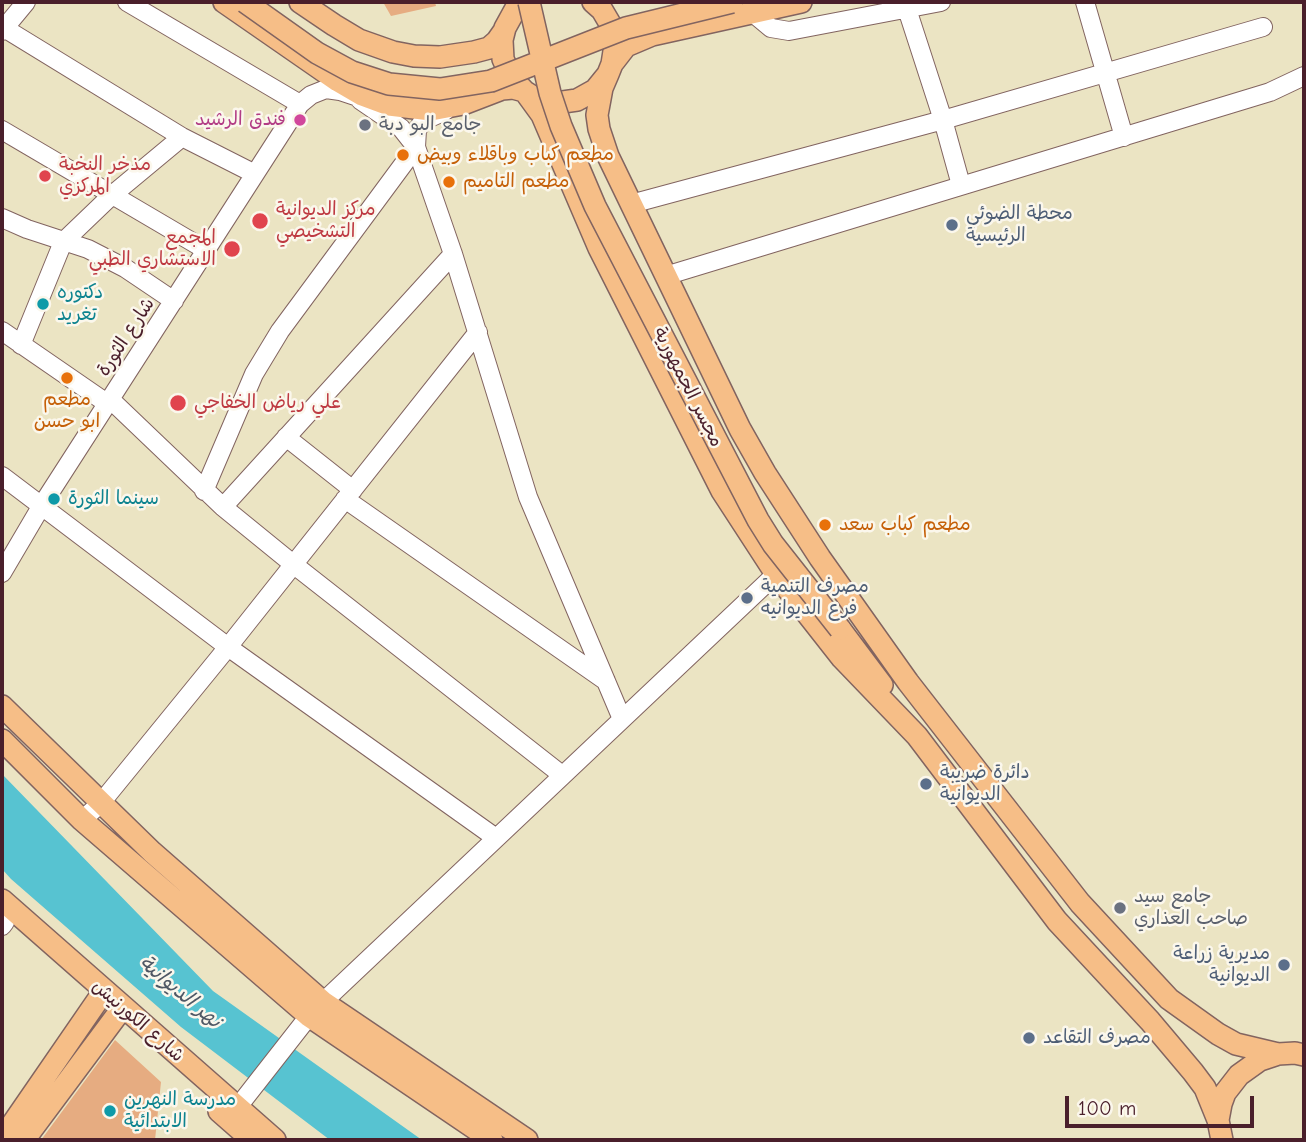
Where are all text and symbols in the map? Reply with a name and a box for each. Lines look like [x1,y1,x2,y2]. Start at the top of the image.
place label: فندق الرشيد [195,109,286,131]
marker: فندق الرشيد [292,112,308,128]
place label: جامع البو دبة [379,114,482,136]
marker: جامع البو دبة [357,117,373,133]
place label: مطعم كباب وباقلاء وبيض [417,144,614,166]
marker: مطعم كباب وباقلاء وبيض [395,147,411,163]
place label: مذخر النخبة المركزي [59,154,151,198]
marker: مذخر النخبة المركزي [37,168,53,184]
place label: مطعم التاميم [463,171,569,193]
marker: مطعم التاميم [441,174,457,190]
place label: مركز الديوانية التشخيصي [276,199,375,243]
place label: محطة الضوئي الرئيسية [966,203,1073,247]
marker: مركز الديوانية التشخيصي [250,211,270,231]
marker: محطة الضوئي الرئيسية [944,217,960,233]
place label: المجمع الاستشاري الطبي [89,227,216,271]
marker: المجمع الاستشاري الطبي [222,239,242,259]
place label: دكتوره تغريد [57,282,103,326]
street label: شارع الثورة [92,294,160,380]
marker: دكتوره تغريد [35,296,51,312]
street label: مجسر الجمهورية [648,323,728,451]
marker: مطعم ابو حسن [59,370,75,386]
place label: مطعم ابو حسن [34,389,100,433]
place label: علي رياض الخفاجي [194,392,341,414]
marker: علي رياض الخفاجي [168,393,188,413]
place label: سينما الثورة [68,488,159,510]
marker: سينما الثورة [46,491,62,507]
place label: مطعم كباب سعد [839,514,971,536]
marker: مطعم كباب سعد [817,517,833,533]
place label: مصرف التنمية فرع الديوانيه [761,576,869,620]
marker: مصرف التنمية فرع الديوانيه [739,590,755,606]
place label: دائرة ضريبة الديوانية [940,762,1030,806]
marker: دائرة ضريبة الديوانية [918,776,934,792]
place label: جامع سيد صاحب العذاري [1134,886,1248,930]
marker: جامع سيد صاحب العذاري [1112,900,1128,916]
place label: مديرية زراعة الديوانية [1173,943,1270,987]
water label: نهر الديوانية [134,950,226,1034]
marker: مديرية زراعة الديوانية [1276,957,1292,973]
street label: شارع الكورنيش [87,975,189,1067]
place label: مصرف التقاعد [1043,1027,1151,1049]
marker: مصرف التقاعد [1021,1030,1037,1046]
scale bar [1068,1082,1257,1126]
place label: مدرسة النهرين الابتدائية [124,1089,236,1133]
text: 100 m [1078,1096,1136,1120]
marker: مدرسة النهرين الابتدائية [102,1103,118,1119]

